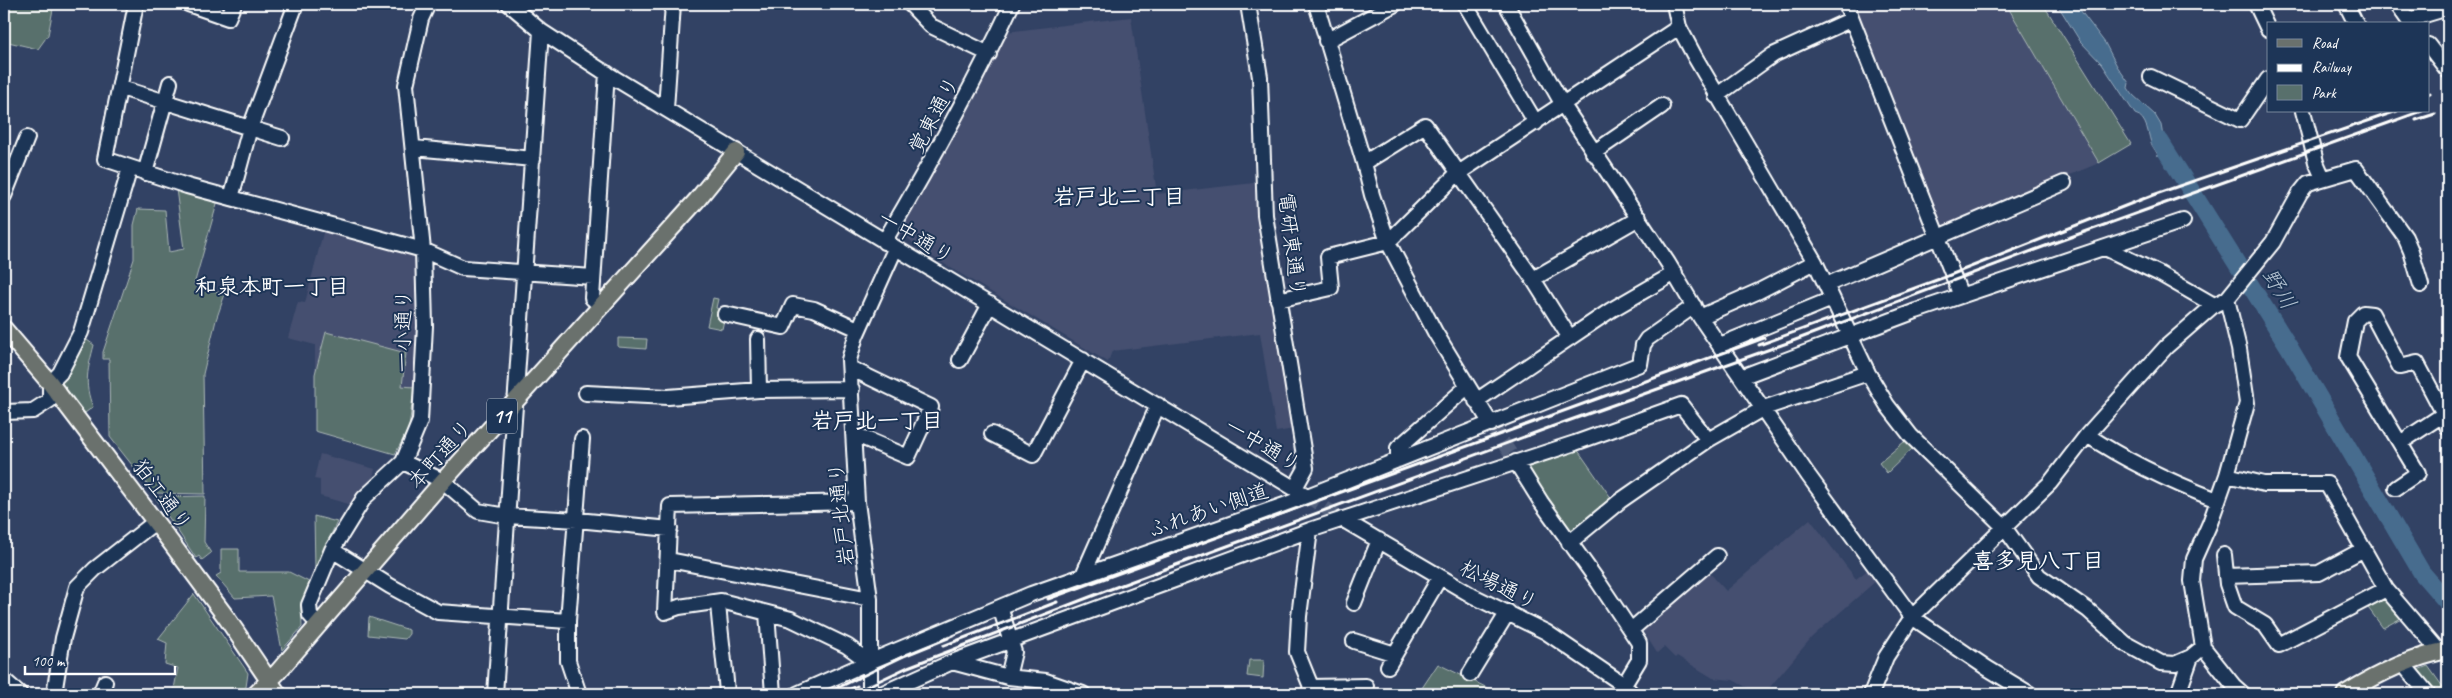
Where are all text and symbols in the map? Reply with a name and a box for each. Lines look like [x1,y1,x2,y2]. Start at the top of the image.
legend [2267,22,2430,112]
text: Road [2312,34,2339,53]
text: Railway [2312,58,2353,77]
street label: 覚東通り [903,72,965,158]
text: Park [2312,84,2337,103]
district label: 岩戸北二丁目 [1053,183,1185,211]
street label: 電研東通り [1273,191,1311,299]
street label: 一中通り [873,204,959,270]
water label: 野川 [2255,263,2303,315]
district label: 和泉本町一丁目 [195,273,349,301]
street label: 一小通り [389,289,417,373]
road number: 11 [487,398,517,434]
district label: 岩戸北一丁目 [811,407,943,435]
street label: 一中通り [1220,412,1306,478]
street label: 本町通り [402,414,478,494]
street label: 狛江通り [126,454,198,536]
street label: 岩戸北通り [823,460,859,568]
street label: ふれあい側道 [1144,477,1272,543]
district label: 喜多見八丁目 [1972,547,2104,575]
street label: 松場通り [1456,554,1542,616]
scale bar [25,643,175,675]
text: 100 m [32,652,66,671]

